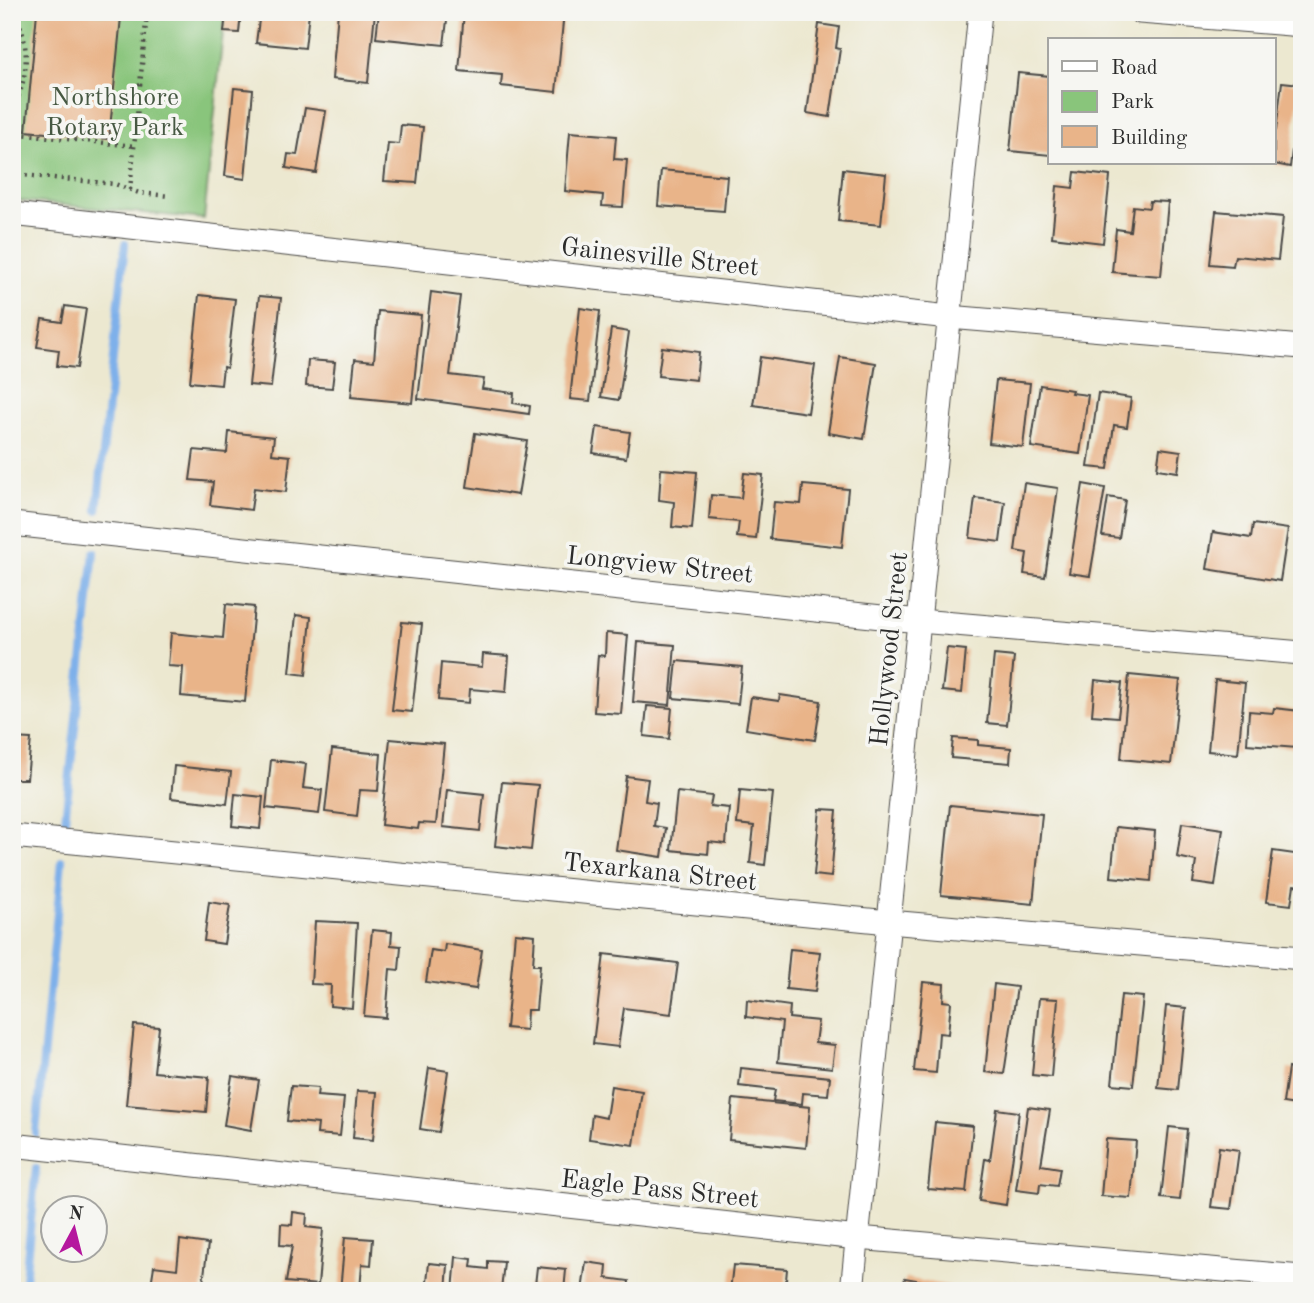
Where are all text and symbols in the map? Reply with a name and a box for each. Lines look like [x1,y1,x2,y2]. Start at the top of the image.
legend [1048,38,1276,164]
text: Road [1111,58,1158,79]
park label: Northshore Rotary Park [46,85,184,141]
text: Park [1111,92,1154,113]
text: Building [1111,128,1188,149]
street label: Gainesville Street [560,235,760,281]
street label: Longview Street [565,543,754,589]
street label: Hollywood Street [867,551,913,748]
street label: Texarkana Street [561,850,758,896]
street label: Eagle Pass Street [559,1167,760,1213]
north arrow [38,1194,108,1264]
text: N [67,1204,85,1225]

